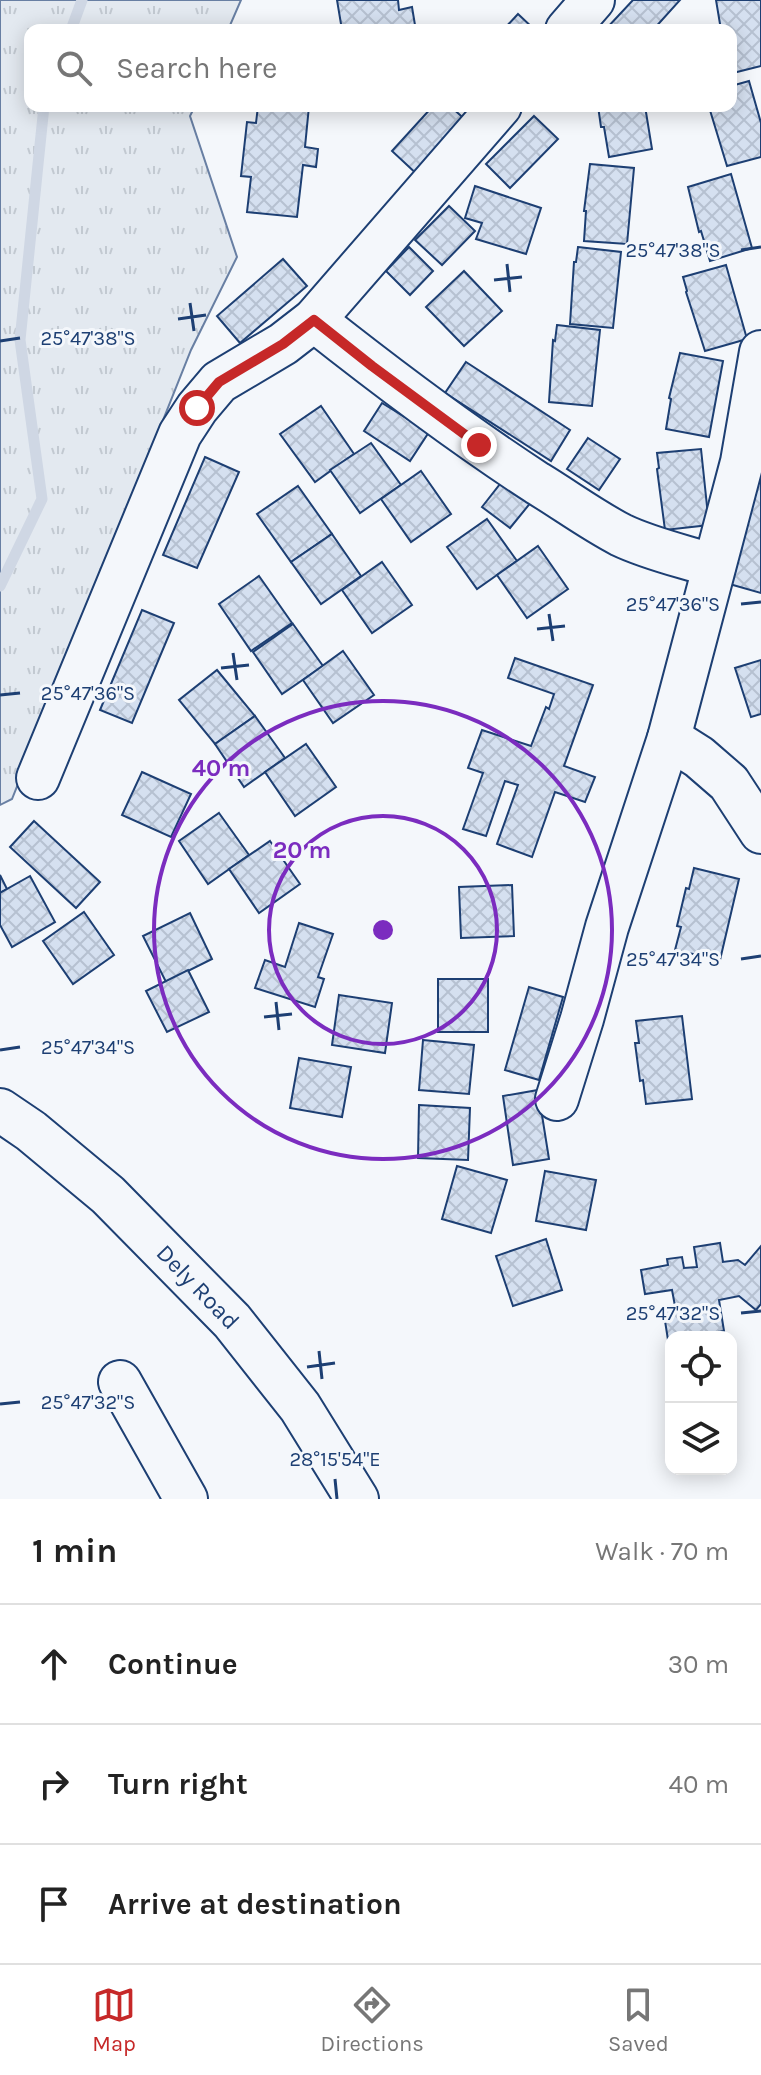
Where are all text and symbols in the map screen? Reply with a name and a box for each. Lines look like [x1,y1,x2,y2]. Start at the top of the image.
search box [24,24,737,112]
icon: search [52,46,96,90]
text: Search here [116,50,277,86]
text: 25°47'38"S [625,239,721,262]
text: 25°47'38"S [40,327,136,350]
route start [179,390,215,426]
route end [461,427,497,463]
text: 25°47'36"S [626,593,720,616]
text: 25°47'36"S [41,682,135,705]
text: 40 m [192,754,250,782]
text: 20 m [273,836,331,864]
centre of rings [369,916,397,944]
text: 25°47'34"S [626,948,720,971]
text: 25°47'34"S [41,1036,135,1059]
street label: Dely Road [151,1239,245,1335]
text: 25°47'32"S [626,1302,720,1325]
map controls [665,1331,737,1475]
button: locate [665,1331,737,1403]
text: 25°47'32"S [41,1391,135,1414]
button: layers [665,1403,737,1475]
text: 28°15'54"E [289,1448,381,1471]
text: 1 min [32,1531,117,1571]
text: Walk · 70 m [595,1536,729,1567]
icon: ahead [32,1642,76,1686]
text: Continue [108,1646,238,1682]
text: 30 m [668,1649,729,1680]
icon: right [32,1762,76,1806]
text: Turn right [108,1766,248,1802]
text: 40 m [669,1769,729,1800]
icon: arrive [32,1882,76,1926]
text: Arrive at destination [108,1886,402,1922]
tab: Map [92,1983,136,2057]
tab: Directions [320,1983,424,2057]
tab: Saved [608,1983,669,2057]

